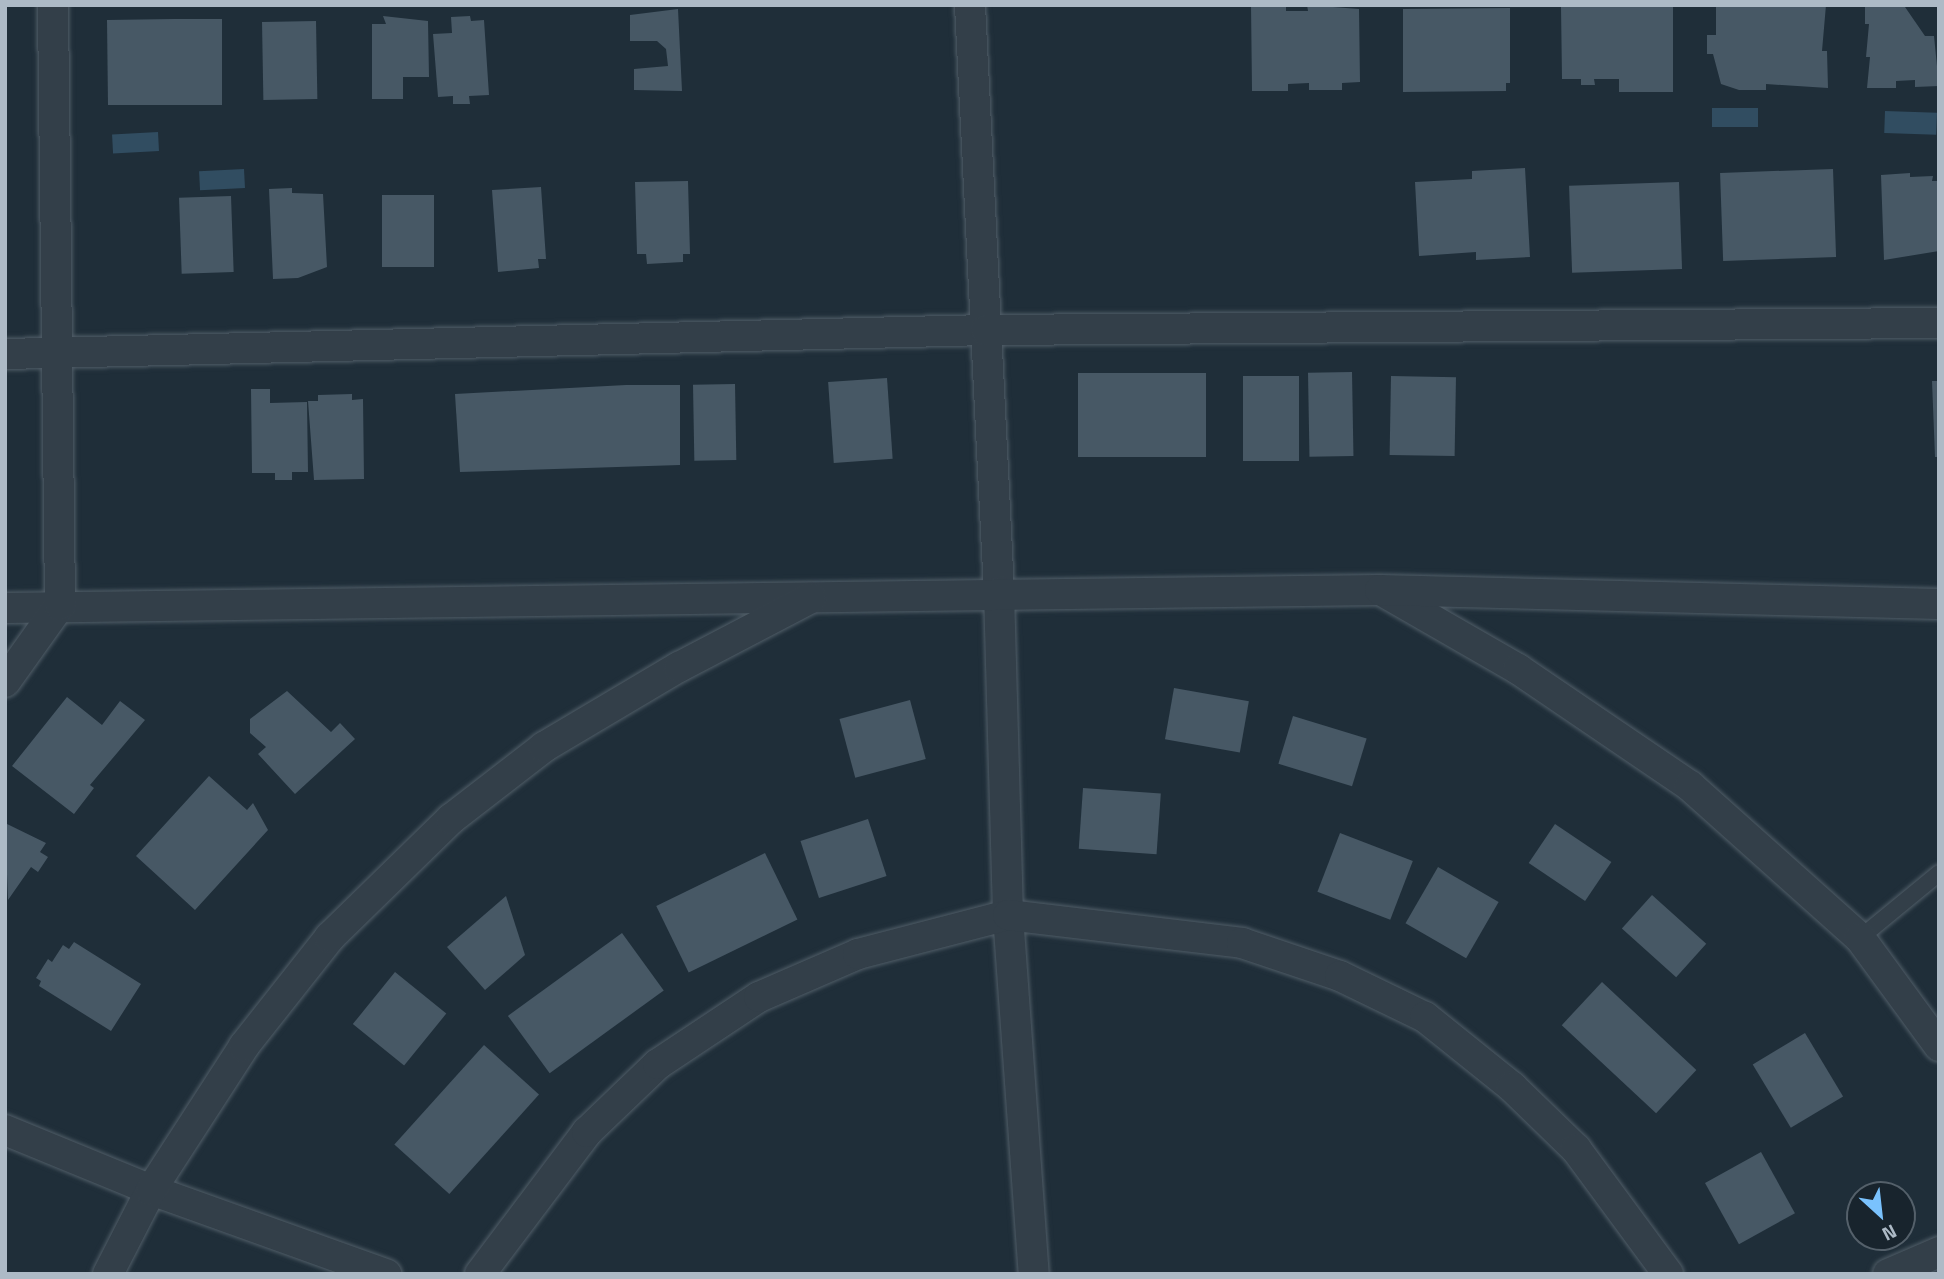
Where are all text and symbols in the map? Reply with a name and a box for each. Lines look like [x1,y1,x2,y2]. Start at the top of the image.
north arrow [1846,1181,1916,1251]
text: N [1877,1217,1902,1249]

